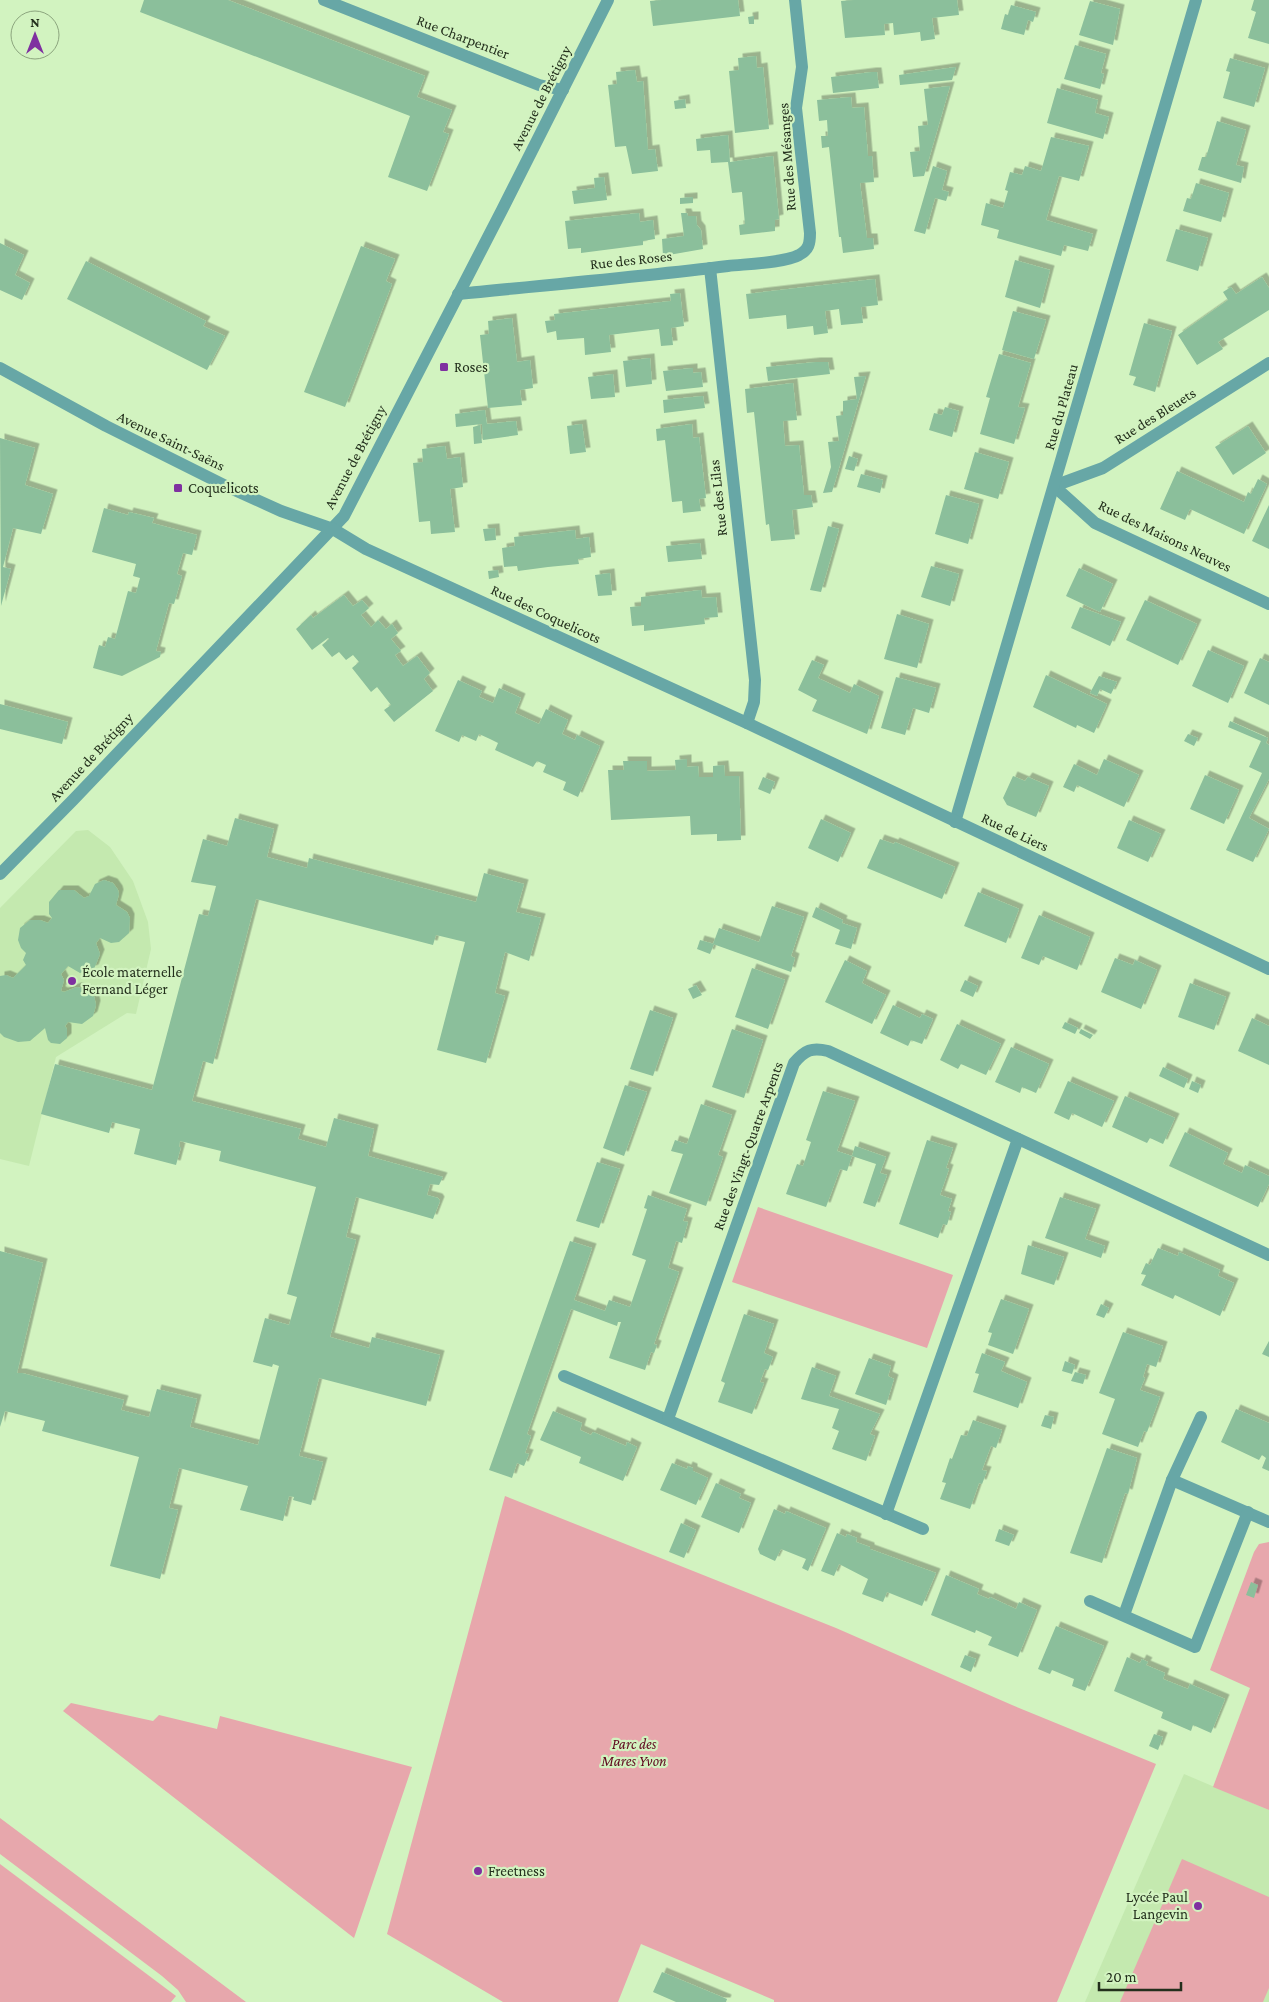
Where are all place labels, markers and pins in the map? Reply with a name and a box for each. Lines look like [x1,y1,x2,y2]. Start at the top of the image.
place label: Roses [454,359,488,375]
marker: Roses [438,361,450,373]
place label: Coquelicots [188,480,259,497]
marker: Coquelicots [172,482,184,494]
place label: École maternelle Fernand Léger [82,964,182,998]
marker: École maternelle Fernand Léger [66,975,78,987]
place label: Freetness [488,1863,545,1879]
marker: Freetness [472,1865,484,1877]
place label: Lycée Paul Langevin [1126,1889,1188,1923]
marker: Lycée Paul Langevin [1192,1900,1204,1912]

